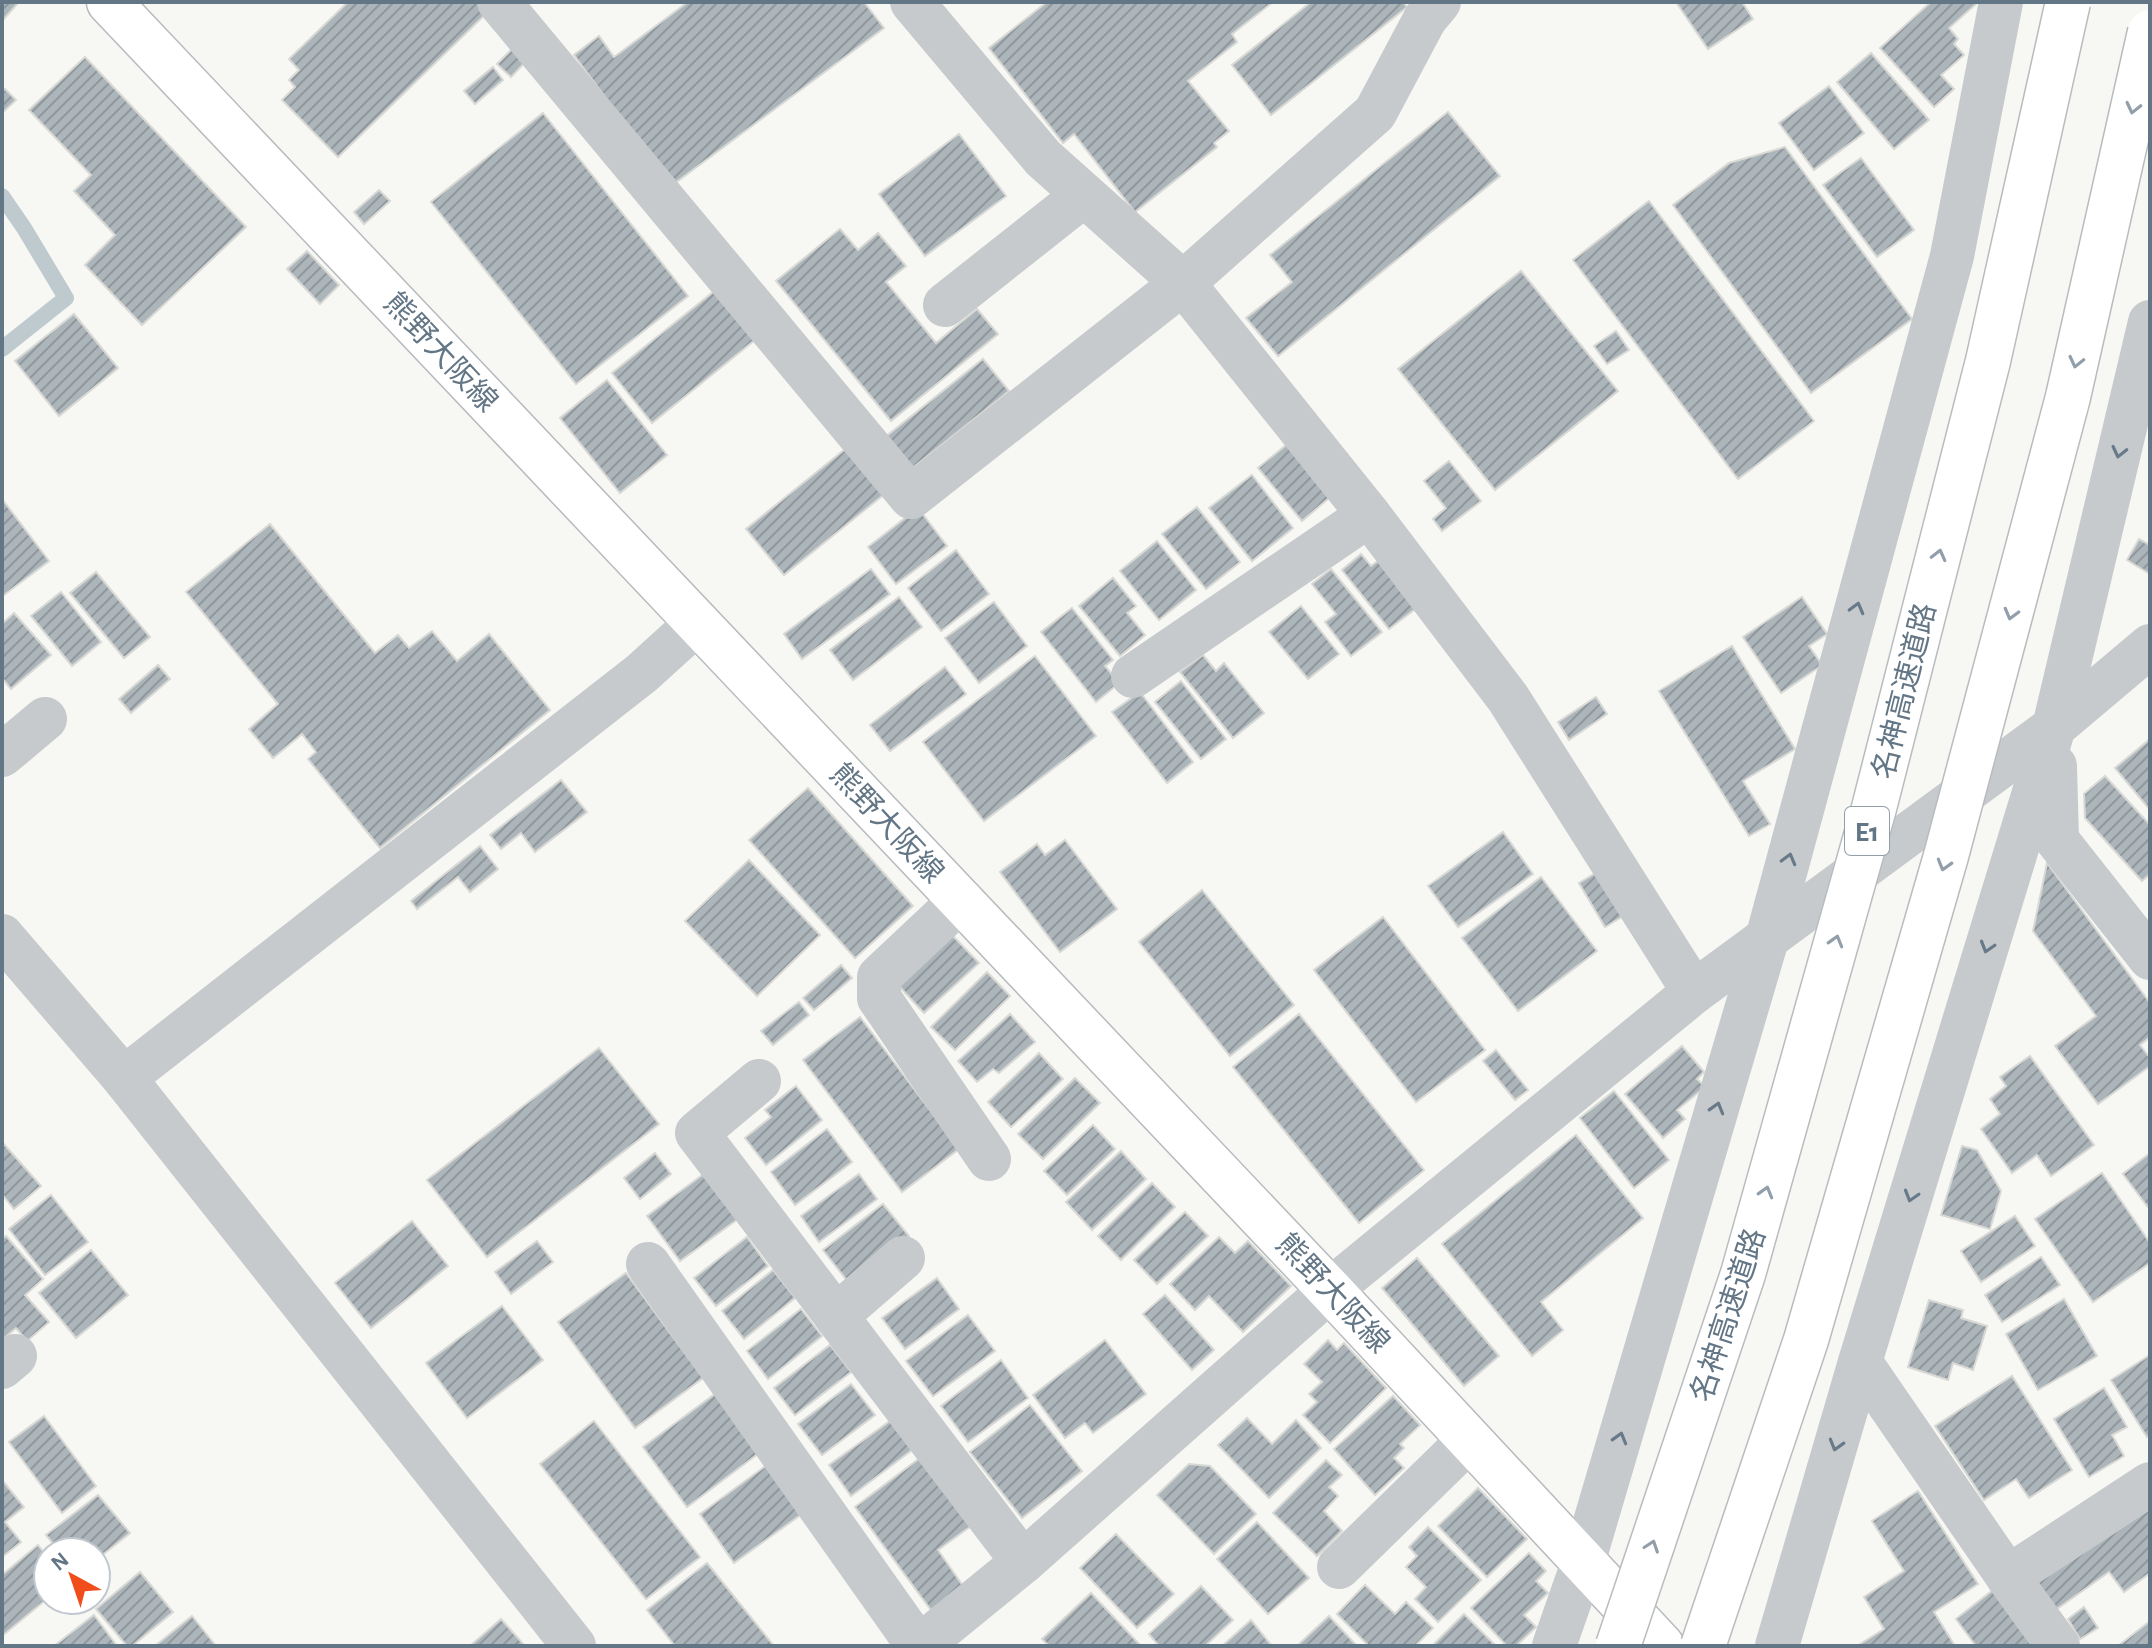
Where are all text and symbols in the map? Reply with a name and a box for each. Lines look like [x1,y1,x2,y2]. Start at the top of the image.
one-way arrow [2125,101,2142,115]
street label: 熊野大阪線 [378,286,504,418]
one-way arrow [2068,355,2085,368]
one-way arrow [2111,445,2128,459]
one-way arrow [1929,548,1946,562]
street label: 名神高速道路 [1867,600,1941,782]
one-way arrow [1848,601,1864,615]
one-way arrow [2003,606,2020,620]
street label: 熊野大阪線 [824,757,950,889]
road number: E1 [1845,807,1889,855]
one-way arrow [1780,852,1796,866]
one-way arrow [1936,857,1953,871]
one-way arrow [1827,935,1844,949]
one-way arrow [1980,940,1996,953]
one-way arrow [1708,1102,1724,1116]
one-way arrow [1757,1185,1773,1199]
one-way arrow [1904,1188,1920,1202]
street label: 名神高速道路 [1685,1224,1771,1406]
street label: 熊野大阪線 [1270,1227,1396,1359]
one-way arrow [1611,1432,1627,1446]
one-way arrow [1829,1437,1845,1451]
north arrow [32,1536,112,1616]
one-way arrow [1642,1539,1658,1553]
text: N [47,1548,73,1575]

